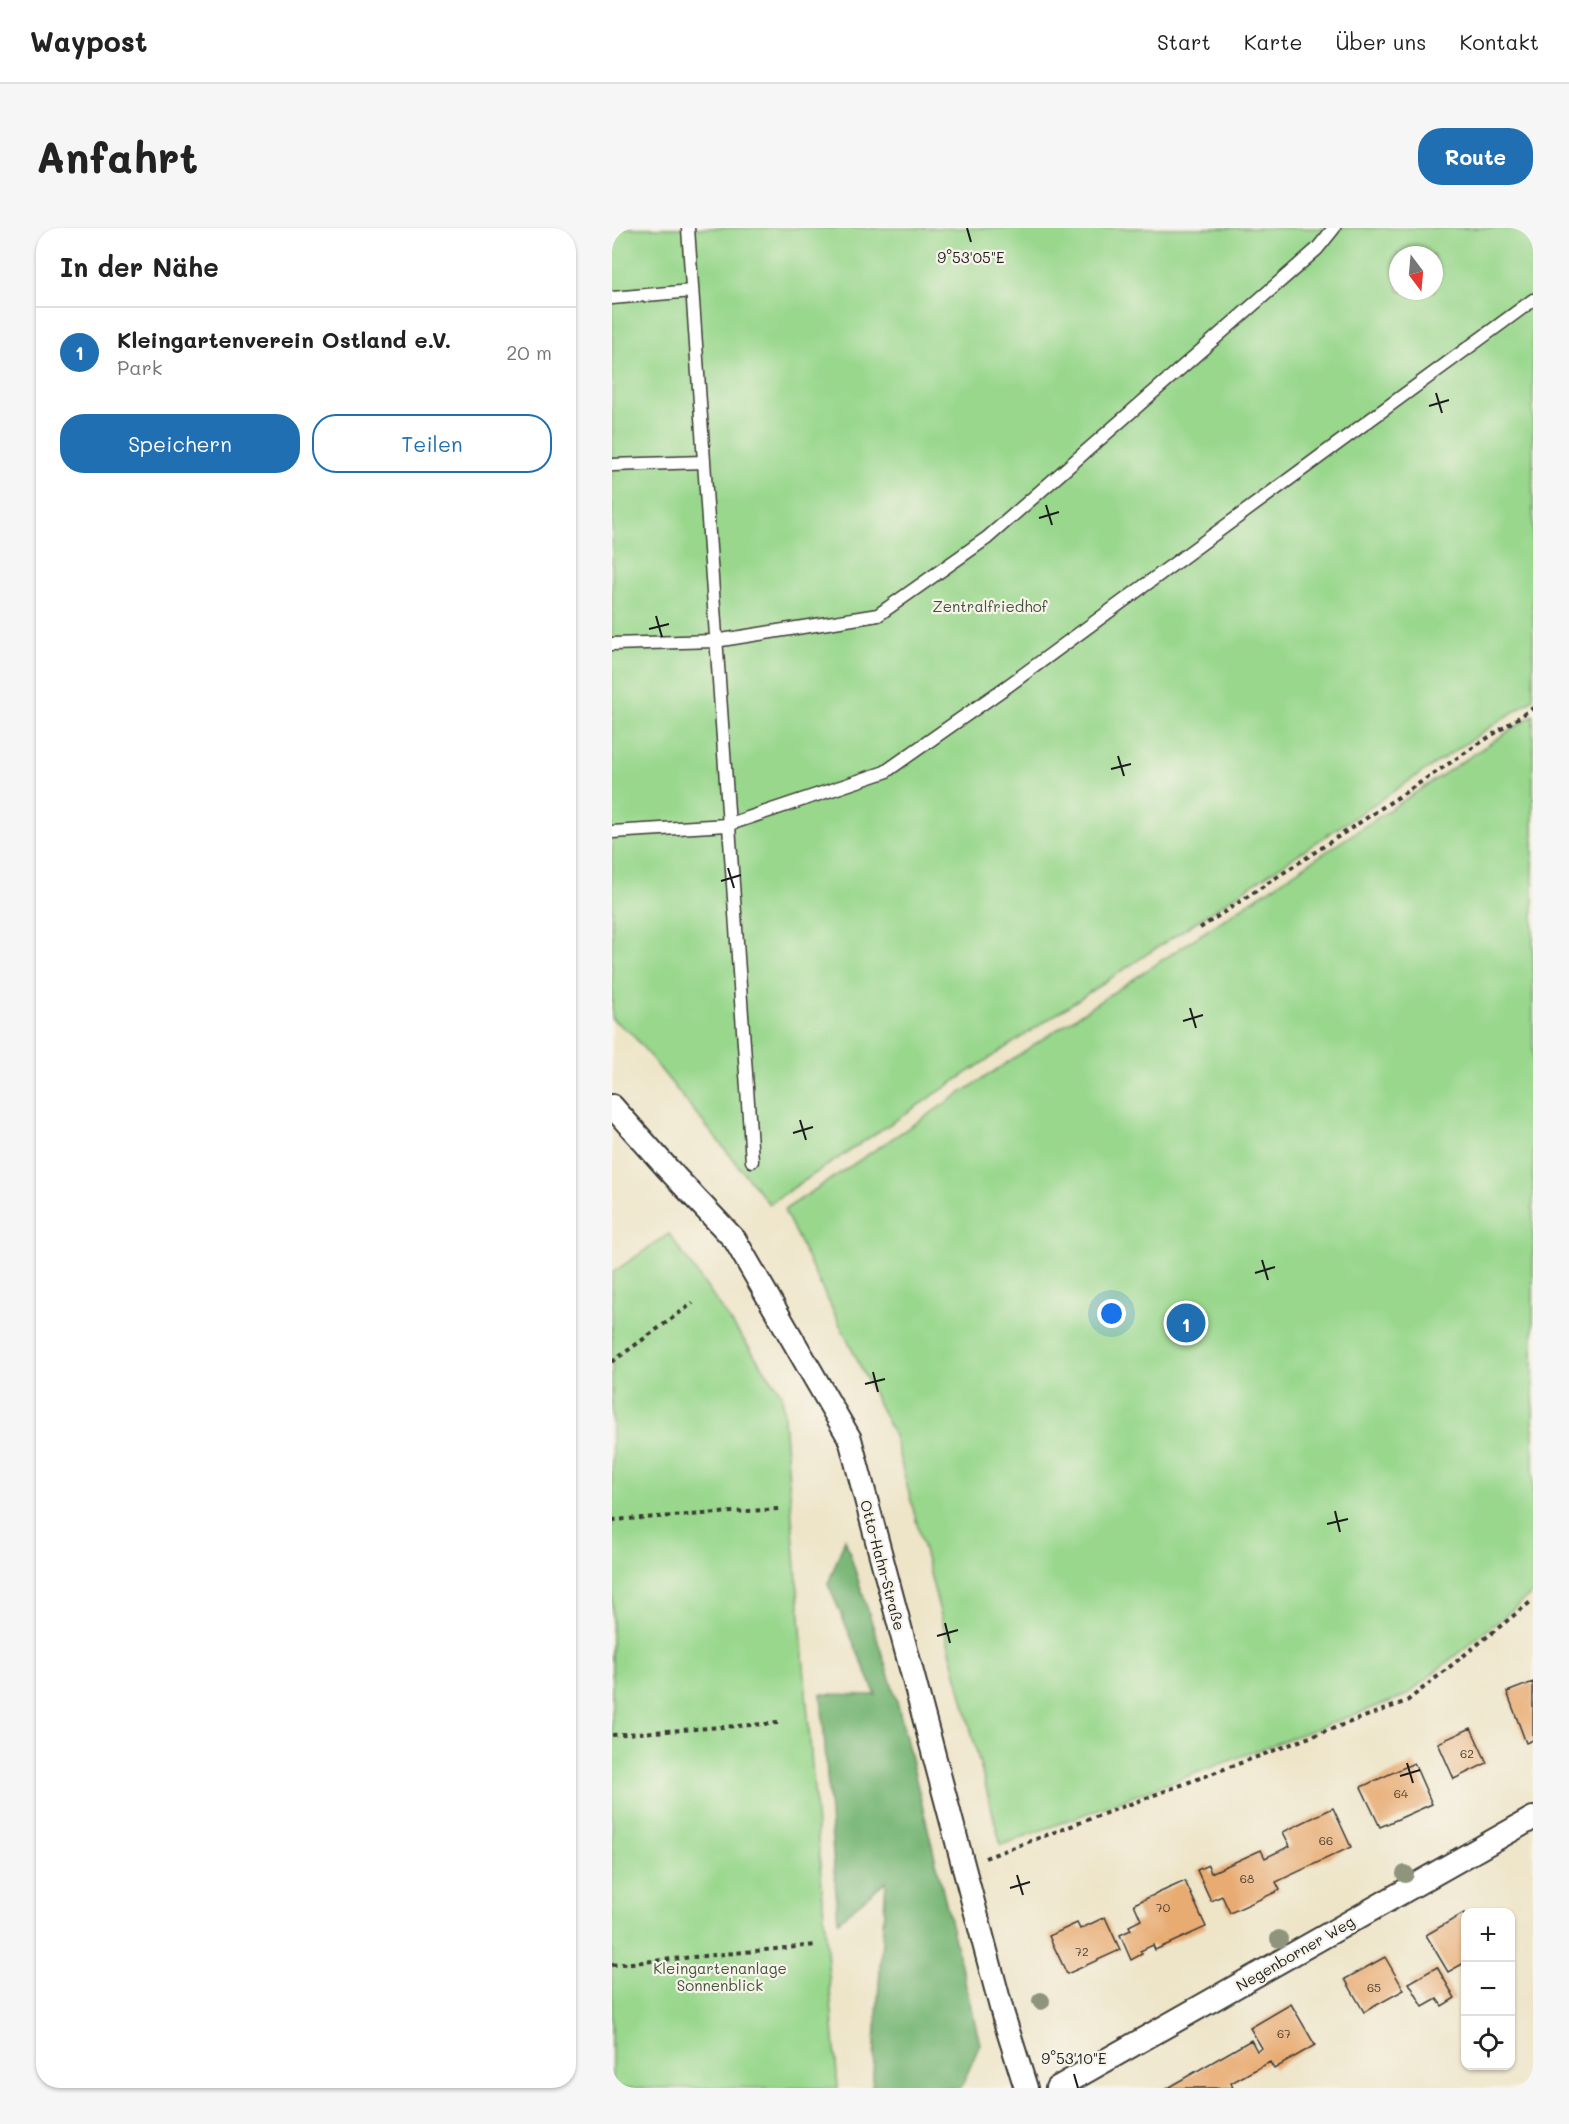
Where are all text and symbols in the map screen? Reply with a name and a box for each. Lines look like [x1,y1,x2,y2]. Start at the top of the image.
text: Waypost [30,23,147,59]
text: Start [1157,28,1211,55]
text: Karte [1244,28,1302,55]
text: Über uns [1335,28,1426,55]
text: Kontakt [1459,28,1539,55]
button: Route [1418,128,1533,185]
text: Anfahrt [36,129,198,184]
north arrow [1389,246,1443,300]
text: 9°53'05"E [937,247,1005,267]
text: In der Nähe [60,250,219,284]
text: Kleingartenverein Ostland e.V. [117,325,451,354]
text: 1 [75,339,84,365]
text: 20 m [506,339,552,365]
text: Park [117,354,162,380]
button: Speichern [60,414,300,473]
button: Teilen [312,414,552,473]
park label: Zentralfriedhof [933,596,1049,616]
your location [1097,1299,1126,1328]
pin: 1 [1166,1300,1206,1346]
street label: Otto-Hahn-Straße [856,1498,910,1632]
house number: 62 [1460,1745,1474,1761]
house number: 64 [1394,1785,1408,1801]
house number: 66 [1319,1832,1333,1848]
house number: 68 [1240,1870,1254,1886]
house number: 70 [1156,1899,1171,1915]
map controls [1461,1908,1515,2070]
button: + [1461,1908,1515,1962]
street label: Negenborner Weg [1232,1911,1358,1995]
house number: 72 [1075,1943,1089,1959]
park label: Kleingartenanlage Sonnenblick [653,1958,787,1995]
button: − [1461,1962,1515,2016]
house number: 65 [1367,1979,1381,1995]
button: locate [1461,2016,1515,2070]
house number: 67 [1277,2025,1291,2041]
text: 9°53'10"E [1041,2048,1107,2068]

